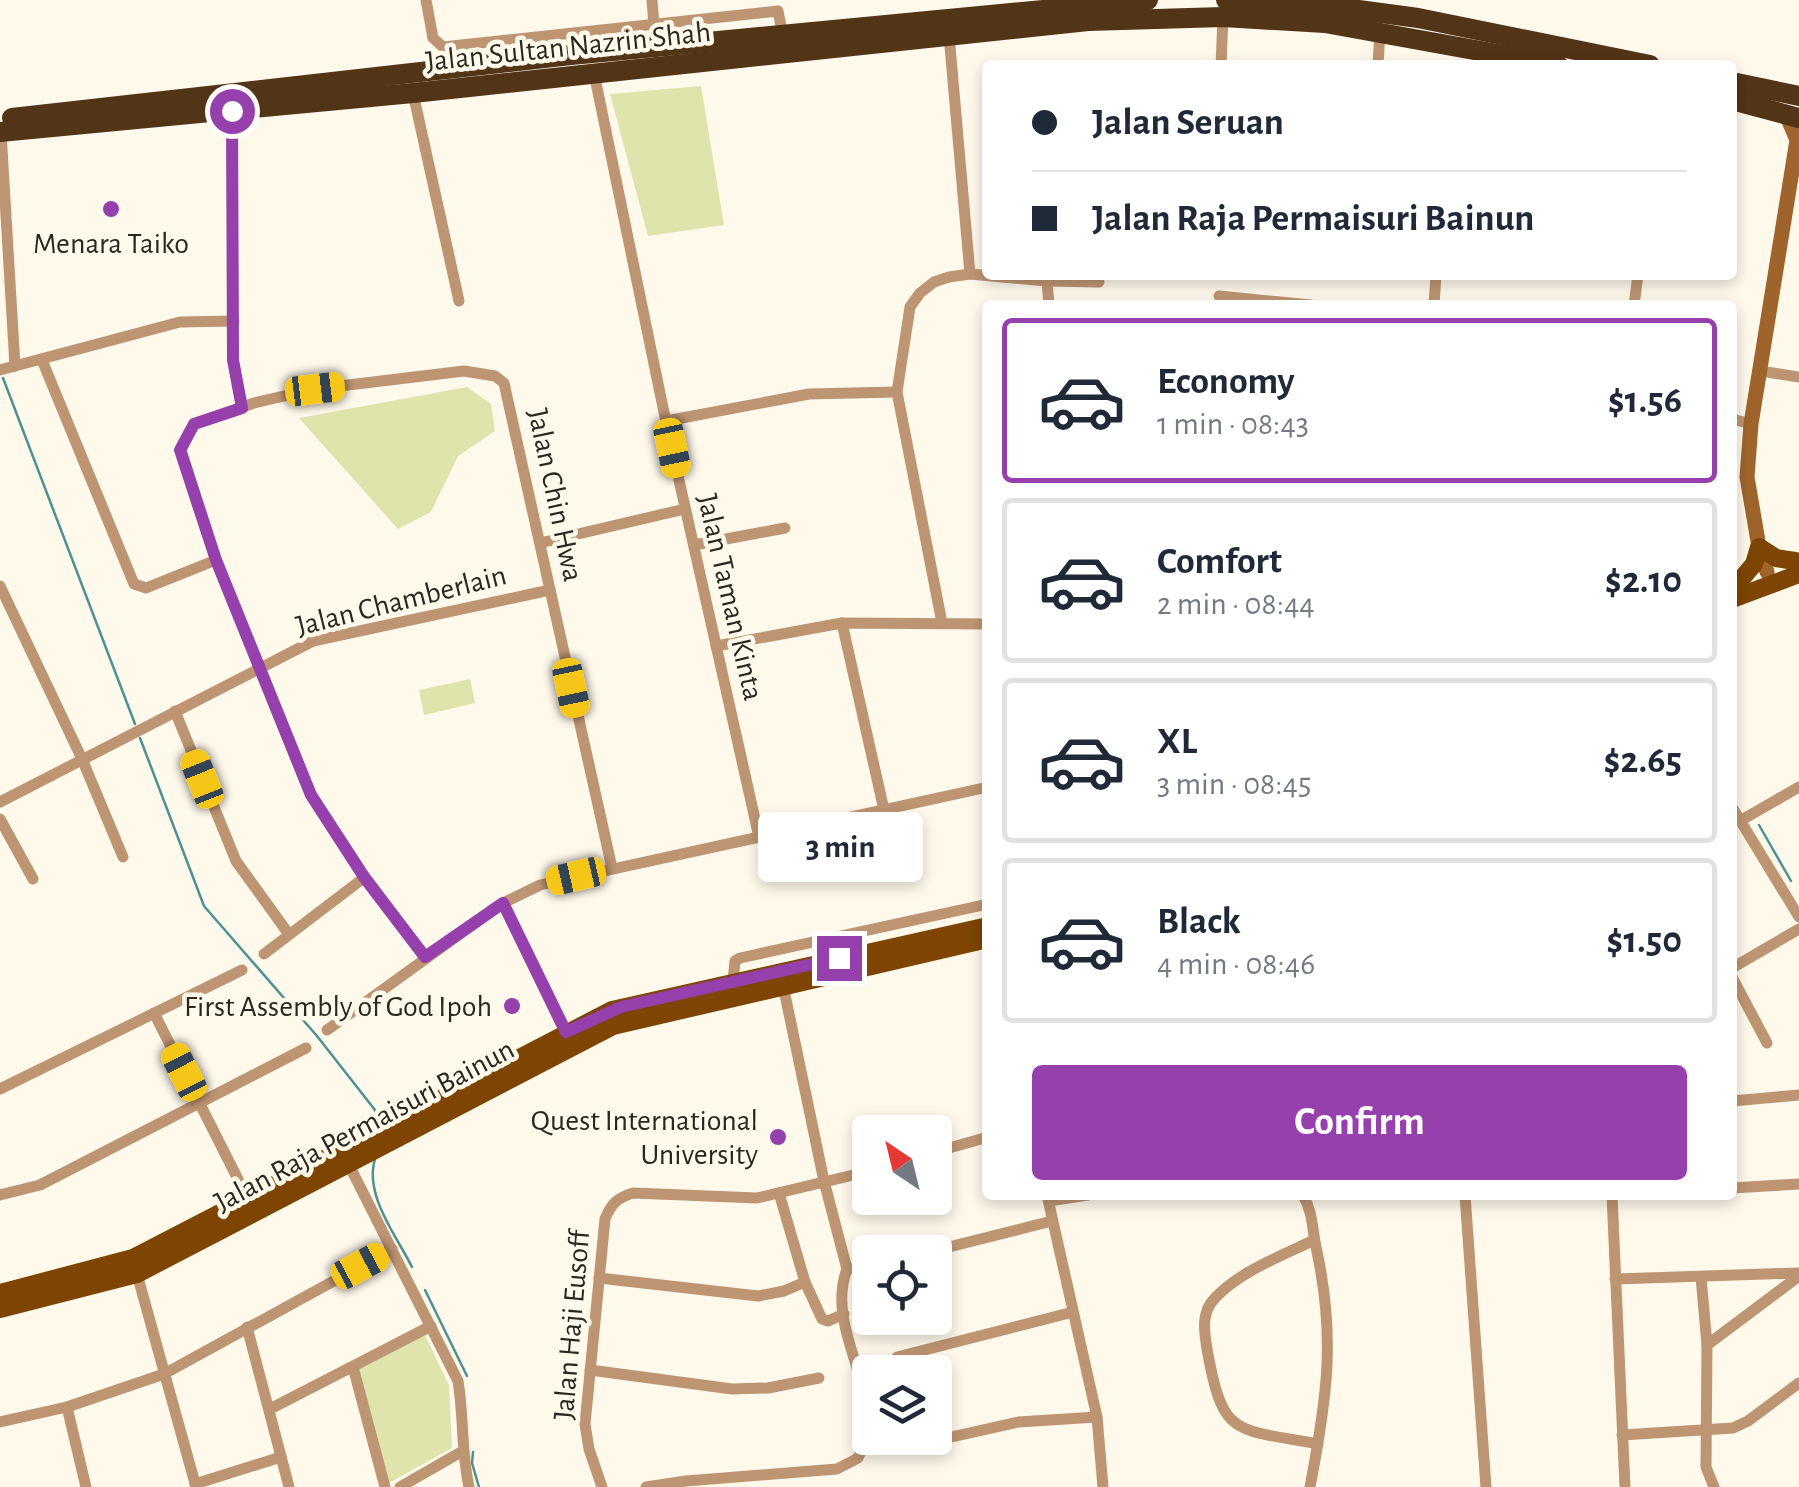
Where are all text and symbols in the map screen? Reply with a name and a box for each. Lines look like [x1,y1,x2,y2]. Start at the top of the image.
street label: Jalan Sultan Nazrin Shah [424,17,712,77]
route start [210,89,255,134]
text: Jalan Seruan [1092,104,1284,142]
marker: Menara Taiko [100,198,122,220]
text: Jalan Raja Permaisuri Bainun [1092,200,1534,238]
place label: Menara Taiko [33,229,189,259]
icon: car [1037,356,1127,446]
text: Economy [1157,363,1295,401]
car [283,370,347,408]
text: $1.56 [1608,382,1682,420]
street label: Jalan Chin Hwa [522,406,588,584]
text: 1 min · 08:43 [1157,408,1309,440]
car [651,416,693,480]
street label: Jalan Taman Kinta [692,491,768,703]
icon: car [1037,536,1127,626]
text: Comfort [1157,543,1282,581]
street label: Jalan Chamberlain [293,560,510,642]
text: $2.10 [1605,562,1682,600]
text: 2 min · 08:44 [1157,588,1315,620]
car [550,656,592,720]
icon: car [1037,716,1127,806]
text: XL [1157,723,1197,761]
text: $2.65 [1604,742,1682,780]
car [177,746,227,812]
text: 3 min · 08:45 [1157,768,1311,800]
callout: 3 min [756,813,922,883]
text: 3 min [806,831,875,863]
car [543,855,609,897]
icon: car [1037,896,1127,986]
text: Black [1157,903,1241,941]
text: $1.50 [1606,922,1682,960]
route end [817,936,862,981]
text: 4 min · 08:46 [1157,948,1315,980]
place label: First Assembly of God Ipoh [184,992,492,1022]
marker: First Assembly of God Ipoh [501,995,523,1017]
street label: Jalan Raja Permaisuri Bainun [210,1034,519,1218]
car [157,1038,211,1106]
button: Confirm [1032,1065,1687,1180]
place label: Quest International University [531,1106,758,1170]
north arrow [852,1115,952,1215]
map controls [852,1115,952,1455]
marker: Quest International University [767,1126,789,1148]
street label: Jalan Haji Eusoff [549,1227,595,1421]
button: locate [852,1235,952,1335]
car [326,1239,394,1293]
button: layers [852,1355,952,1455]

